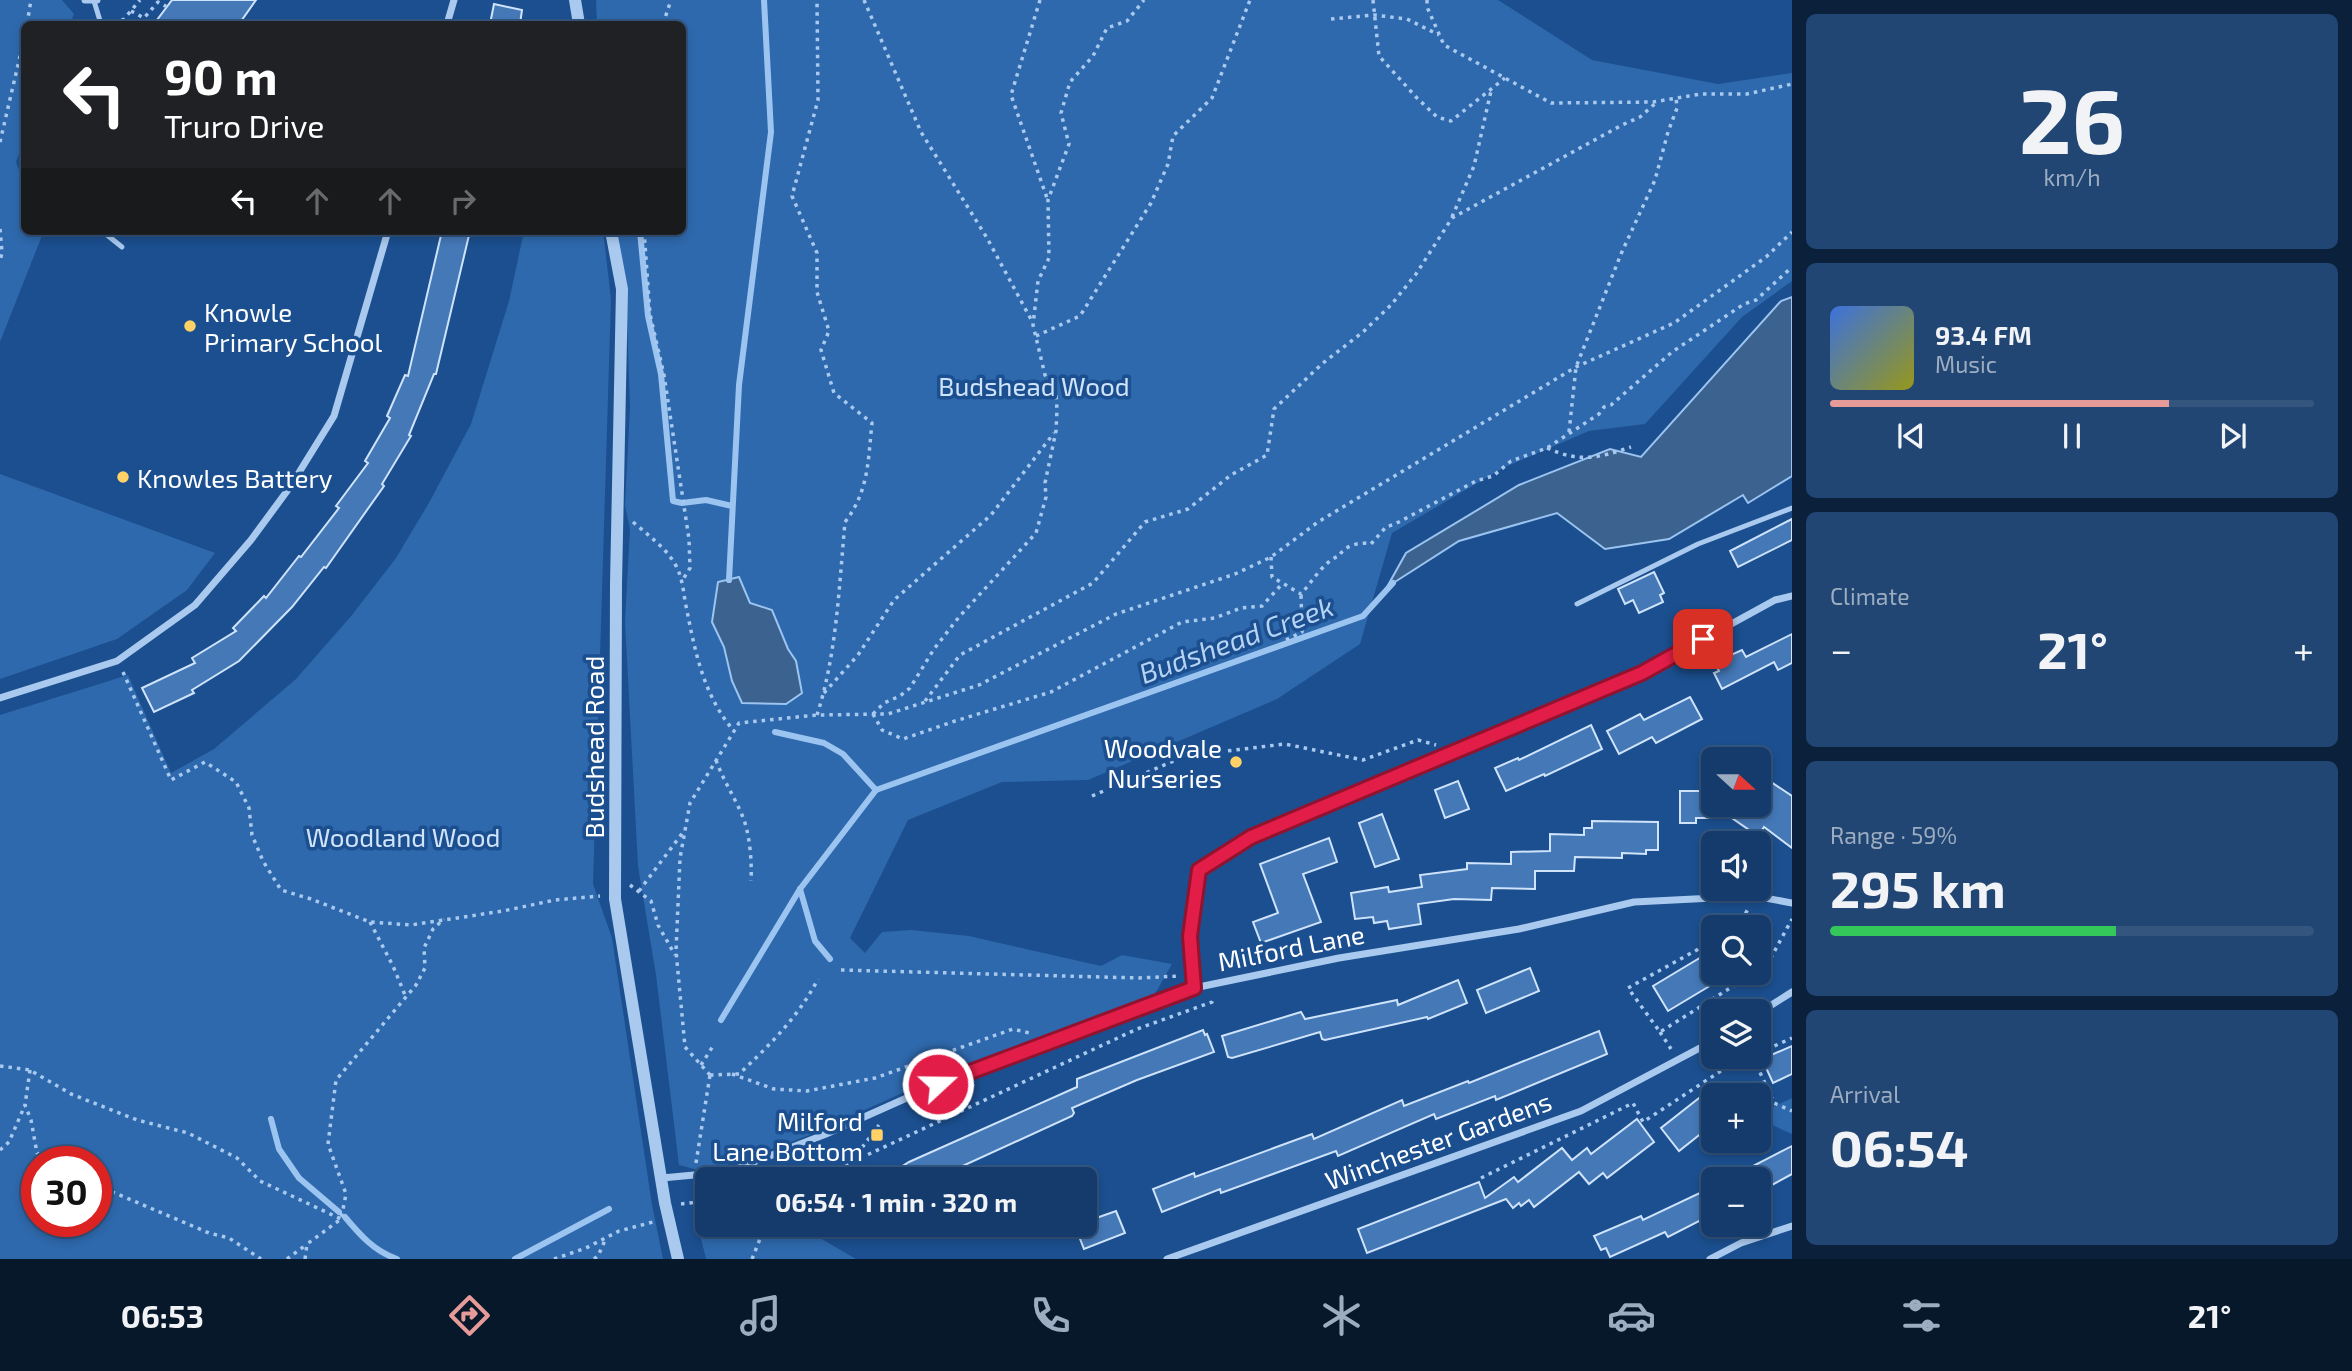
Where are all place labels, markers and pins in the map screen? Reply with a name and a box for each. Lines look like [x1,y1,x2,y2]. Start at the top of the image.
place label: Knowle Primary School [204,296,383,357]
marker: Knowle Primary School [182,318,198,334]
place label: Knowles Battery [137,462,333,493]
marker: Knowles Battery [115,469,131,485]
pin [1673,609,1733,669]
place label: Woodvale Nurseries [1104,732,1222,793]
marker: Woodvale Nurseries [1228,754,1244,770]
place label: Milford Lane Bottom [712,1105,863,1166]
marker: Milford Lane Bottom [869,1127,885,1143]

